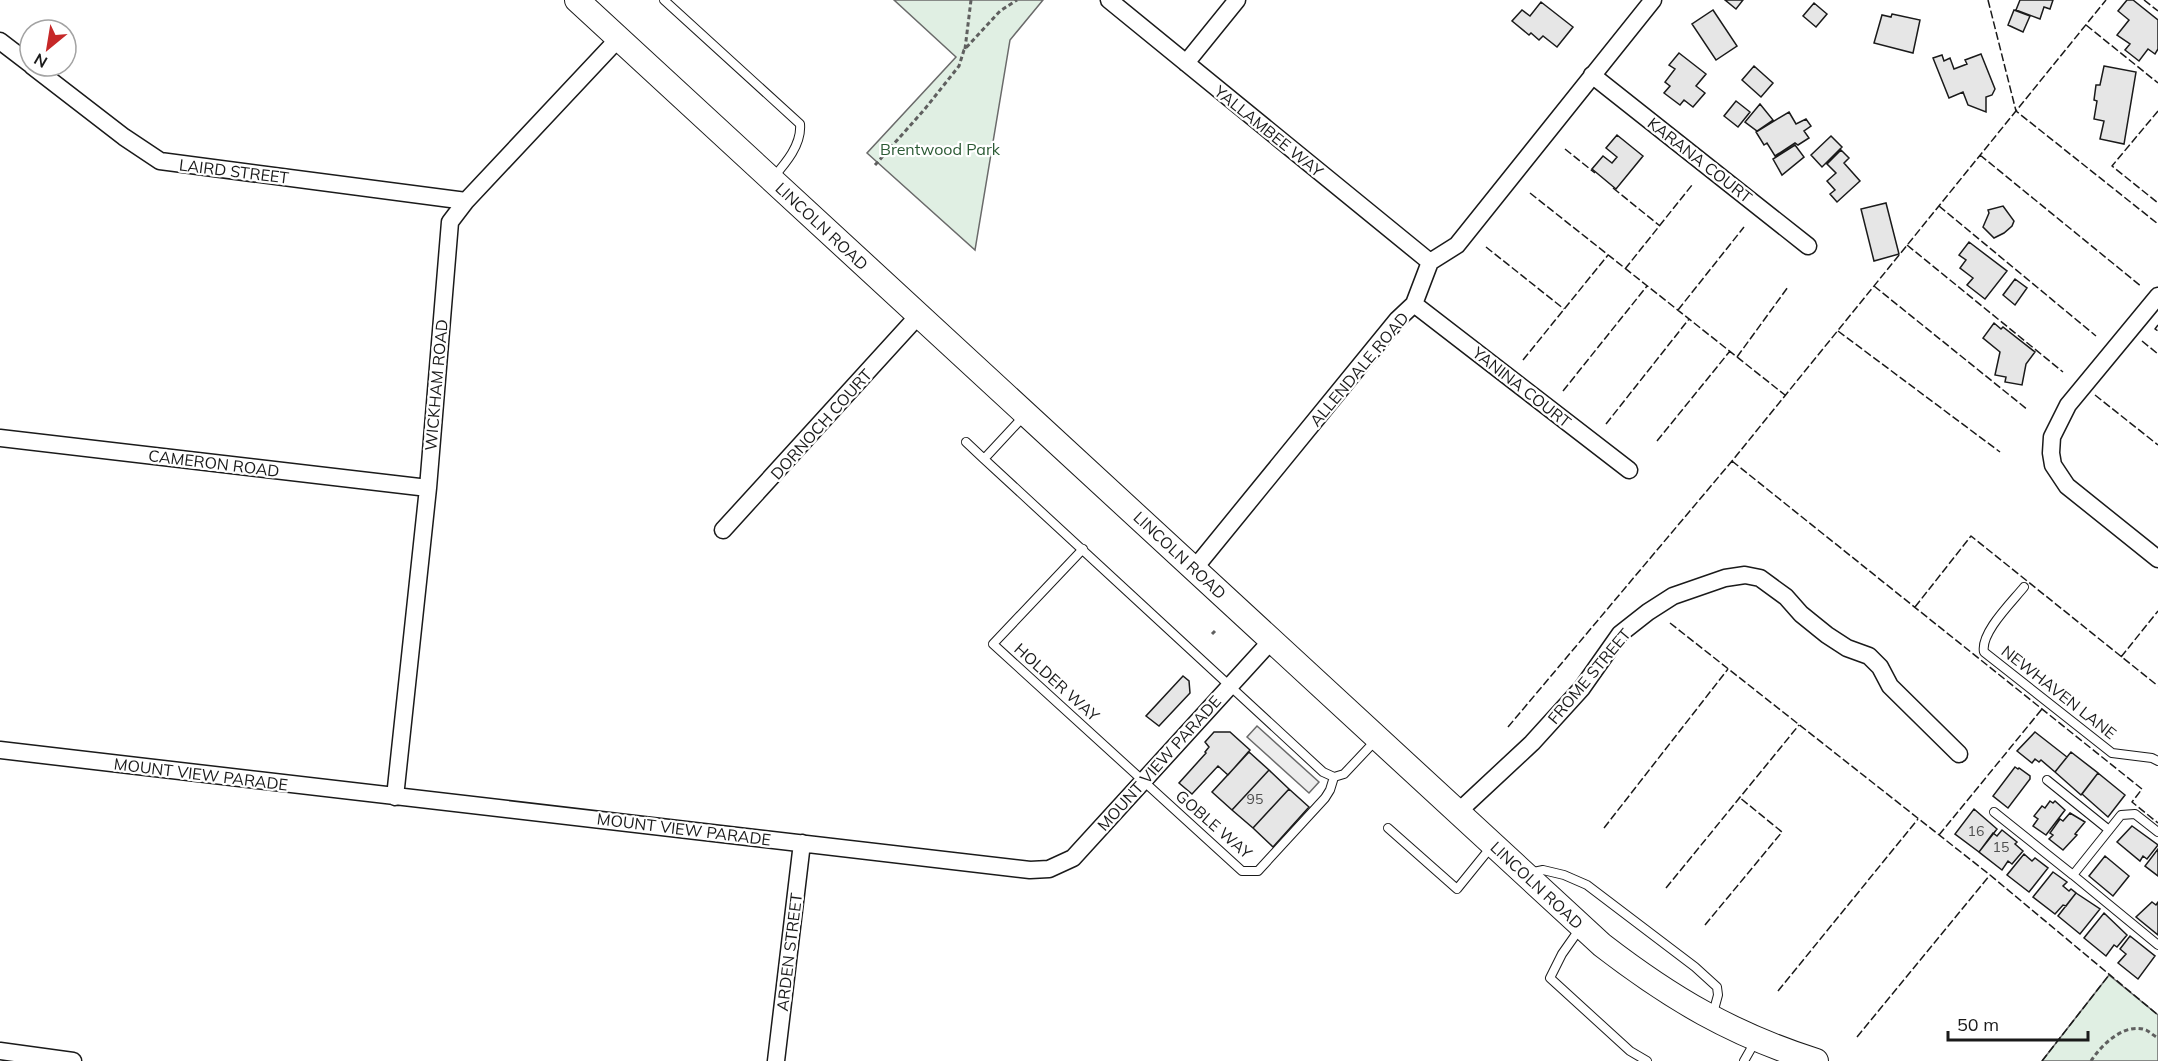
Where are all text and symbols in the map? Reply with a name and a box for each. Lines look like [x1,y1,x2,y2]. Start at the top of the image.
north arrow [18,18,78,78]
text: N [30,49,51,73]
street label: YALLAMBEE WAY [1210,80,1328,181]
street label: KARANA COURT [1644,113,1756,207]
park label: Brentwood Park [880,139,1001,159]
street label: LAIRD STREET [178,154,290,188]
street label: LINCOLN ROAD [771,178,873,274]
street label: ALLENDALE ROAD [1305,308,1413,430]
street label: WICKHAM ROAD [420,318,452,452]
street label: YANINA COURT [1468,342,1575,432]
street label: DORNOCH COURT [766,364,876,483]
street label: CAMERON ROAD [147,445,281,481]
street label: LINCOLN ROAD [1129,507,1231,603]
street label: FROME STREET [1543,624,1635,728]
street label: HOLDER WAY [1010,639,1104,726]
street label: NEWHAVEN LANE [1998,641,2120,743]
street label: MOUNT VIEW PARADE [1093,691,1225,835]
street label: MOUNT VIEW PARADE [113,753,289,795]
street label: GOBLE WAY [1172,785,1256,863]
house number: 95 [1247,790,1263,808]
street label: MOUNT VIEW PARADE [596,808,772,850]
house number: 16 [1968,822,1984,840]
street label: LINCOLN ROAD [1486,837,1588,933]
house number: 15 [1993,838,2009,856]
street label: ARDEN STREET [772,891,806,1012]
scale bar [1948,1004,2088,1042]
text: 50 m [1957,1013,1999,1036]

